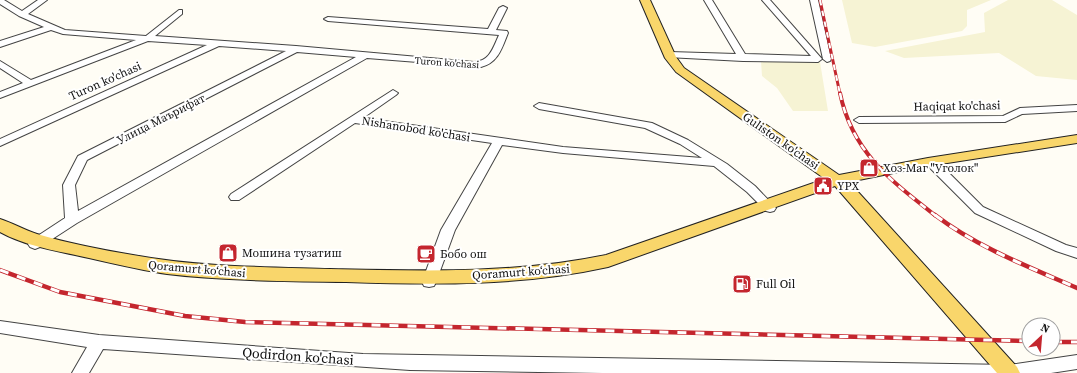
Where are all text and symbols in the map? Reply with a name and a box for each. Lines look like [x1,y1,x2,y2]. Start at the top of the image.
street label: Turon ko'chasi [414,54,480,71]
street label: Turon ko'chasi [66,58,144,104]
street label: Улица Маърифат [114,90,208,148]
street label: Haqiqat ko'chasi [913,97,1001,115]
street label: Guliston ko'chasi [740,109,823,174]
street label: Nishanobod ko'chasi [361,113,472,146]
shop icon: Хоз-Маг "Уголок" [858,157,880,179]
place label: Хоз-Маг "Уголок" [883,160,978,176]
public building icon: YPX [812,175,834,197]
place label: YPX [837,178,859,194]
shop icon: Мошина тузатиш [217,242,239,264]
cafe icon: Бобо ош [415,243,437,265]
place label: Мошина тузатиш [242,245,342,261]
place label: Бобо ош [440,246,487,262]
street label: Qoramurt koʻchasi [148,257,247,281]
street label: Qoramurt koʻchasi [472,261,571,283]
fuel station icon: Full Oil [731,273,753,295]
place label: Full Oil [756,276,796,292]
north arrow [1021,317,1061,357]
text: N [1038,320,1052,337]
street label: Qodirdon ko'chasi [242,342,354,370]

